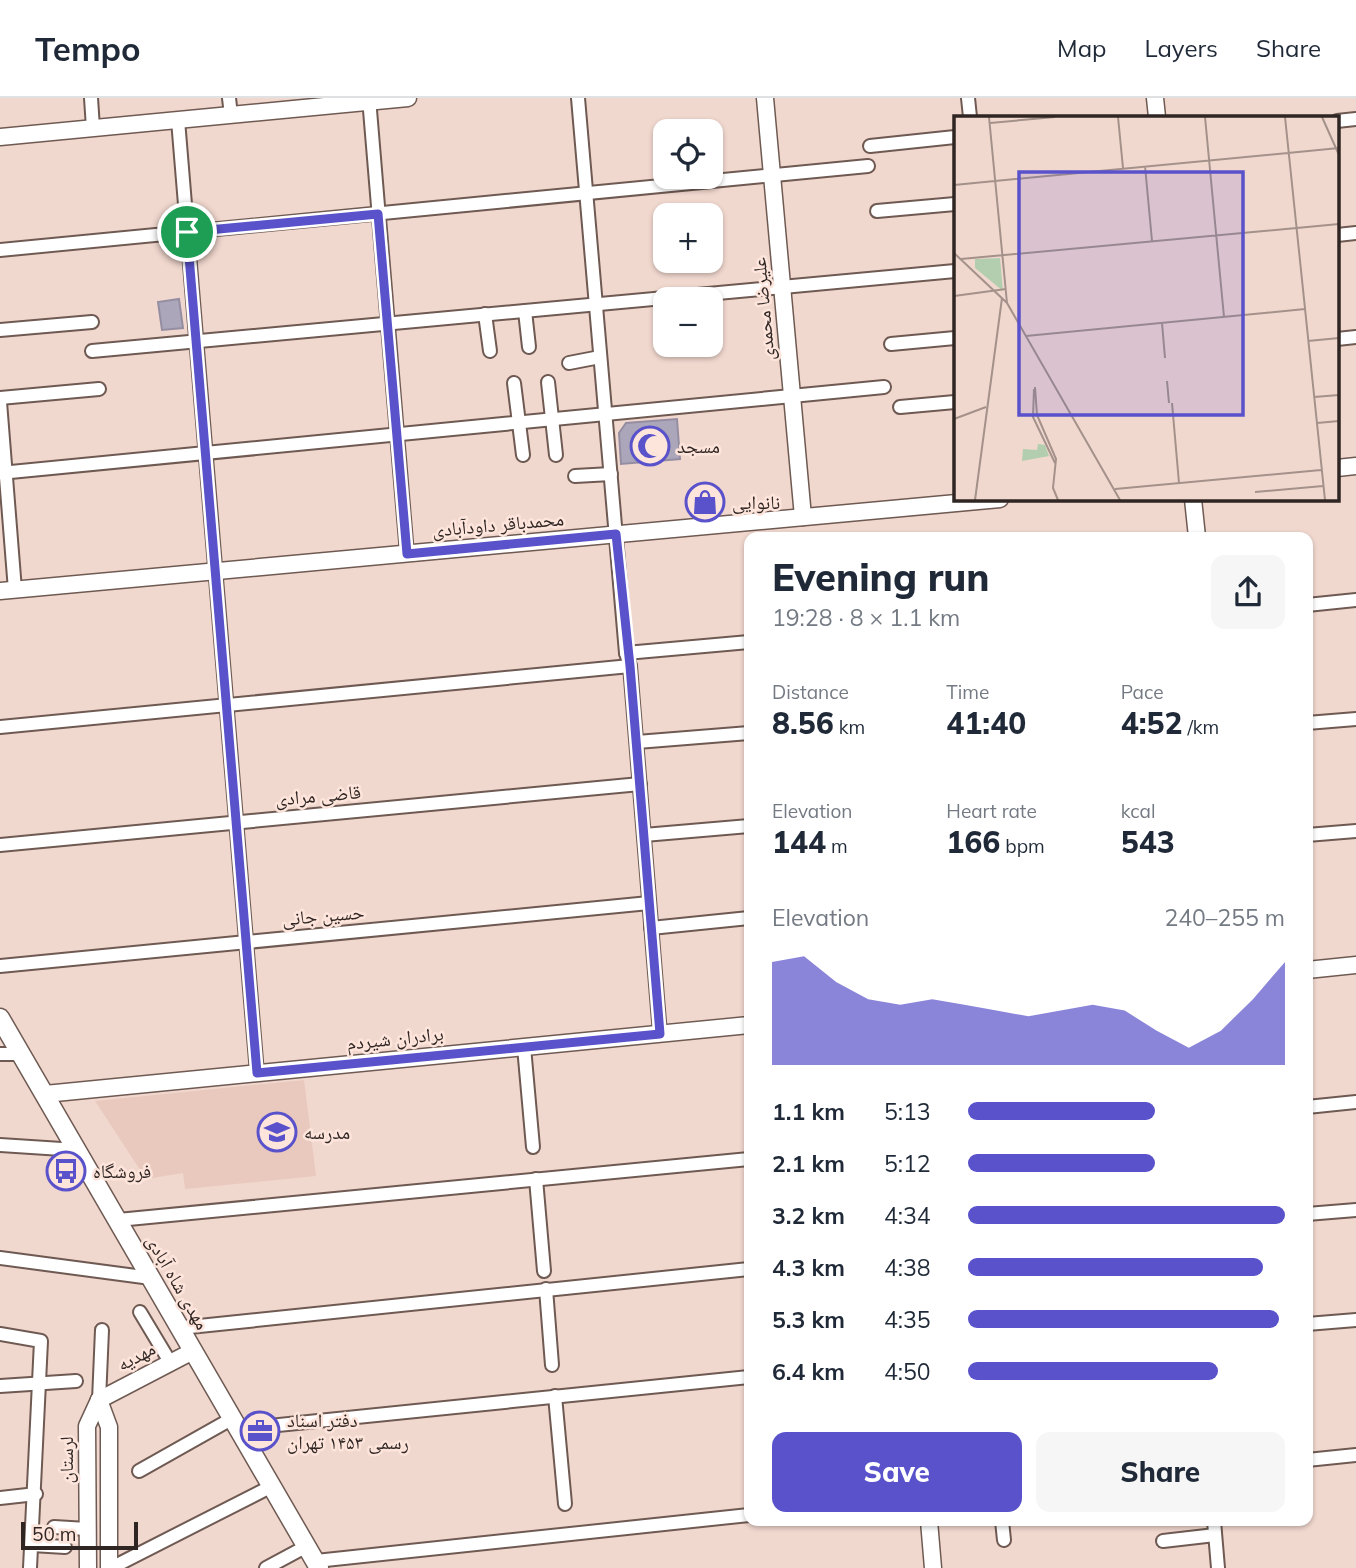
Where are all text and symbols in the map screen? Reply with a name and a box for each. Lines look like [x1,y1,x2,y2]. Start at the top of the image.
text: Tempo [35,28,141,69]
text: Map [1057,33,1106,63]
text: Layers [1144,33,1218,63]
text: Share [1256,33,1321,63]
inset map [954,116,1338,500]
map controls [653,119,723,357]
button: locate [653,119,723,189]
pin [157,202,217,262]
button: + [653,203,723,273]
icon: arrive [168,213,206,251]
street label: علیرضا محمدی [747,256,779,362]
button: − [653,287,723,357]
mosque icon: مسجد [629,425,671,467]
place label: مسجد [677,434,720,458]
shop icon: نانوایی [684,481,726,523]
place label: نانوایی [732,490,780,514]
street label: محمدباقر داودآبادی [431,506,565,542]
text: Evening run [772,553,990,601]
button: share [1211,555,1285,629]
text: 19:28 · 8 × 1.1 km [772,603,960,632]
text: Distance [772,680,849,704]
text: Time [946,680,989,704]
text: Pace [1121,680,1164,704]
text: 8.56 [772,704,834,742]
text: 41:40 [946,704,1026,742]
text: 4:52 [1121,704,1182,742]
text: km [834,715,865,739]
text: /km [1182,715,1219,739]
street label: قاضی مرادی [274,779,362,811]
text: Elevation [772,799,852,823]
text: Heart rate [946,799,1037,823]
text: kcal [1121,799,1155,823]
text: 144 [772,823,826,861]
text: 166 [946,823,1000,861]
text: 543 [1121,823,1175,861]
text: m [826,834,848,858]
text: bpm [1000,834,1045,858]
street label: حسین جانی [281,899,365,931]
text: Elevation [772,903,869,932]
text: 240–255 m [1164,903,1285,932]
street label: برادران شیردم [345,1021,445,1057]
text: 1.1 km [772,1097,845,1126]
text: 5:13 [884,1097,931,1126]
school or university icon: مدرسه [256,1111,298,1153]
place label: مدرسه [304,1120,350,1144]
text: 2.1 km [772,1149,845,1178]
text: 5:12 [884,1149,931,1178]
bus stop icon: فروشگاه [45,1150,87,1192]
place label: فروشگاه [93,1159,151,1183]
text: 3.2 km [772,1201,845,1230]
text: 4:34 [884,1201,931,1230]
street label: مهدی شاه آبادی [141,1230,215,1334]
text: 4.3 km [772,1253,845,1282]
text: 4:38 [884,1253,931,1282]
text: 5.3 km [772,1305,845,1334]
text: 4:35 [884,1305,931,1334]
street label: مهدیه [113,1336,159,1376]
text: 6.4 km [772,1357,845,1386]
text: 4:50 [884,1357,931,1386]
place label: دفتر اسناد رسمی ۱۴۵۳ تهران [287,1408,409,1454]
office icon: دفتر اسناد رسمی ۱۴۵۳ تهران [239,1410,281,1452]
button: Save [772,1432,1022,1512]
button: Share [1036,1432,1285,1512]
street label: لرستان [54,1437,78,1484]
scale bar [21,1519,138,1551]
text: 50 m [32,1522,76,1546]

